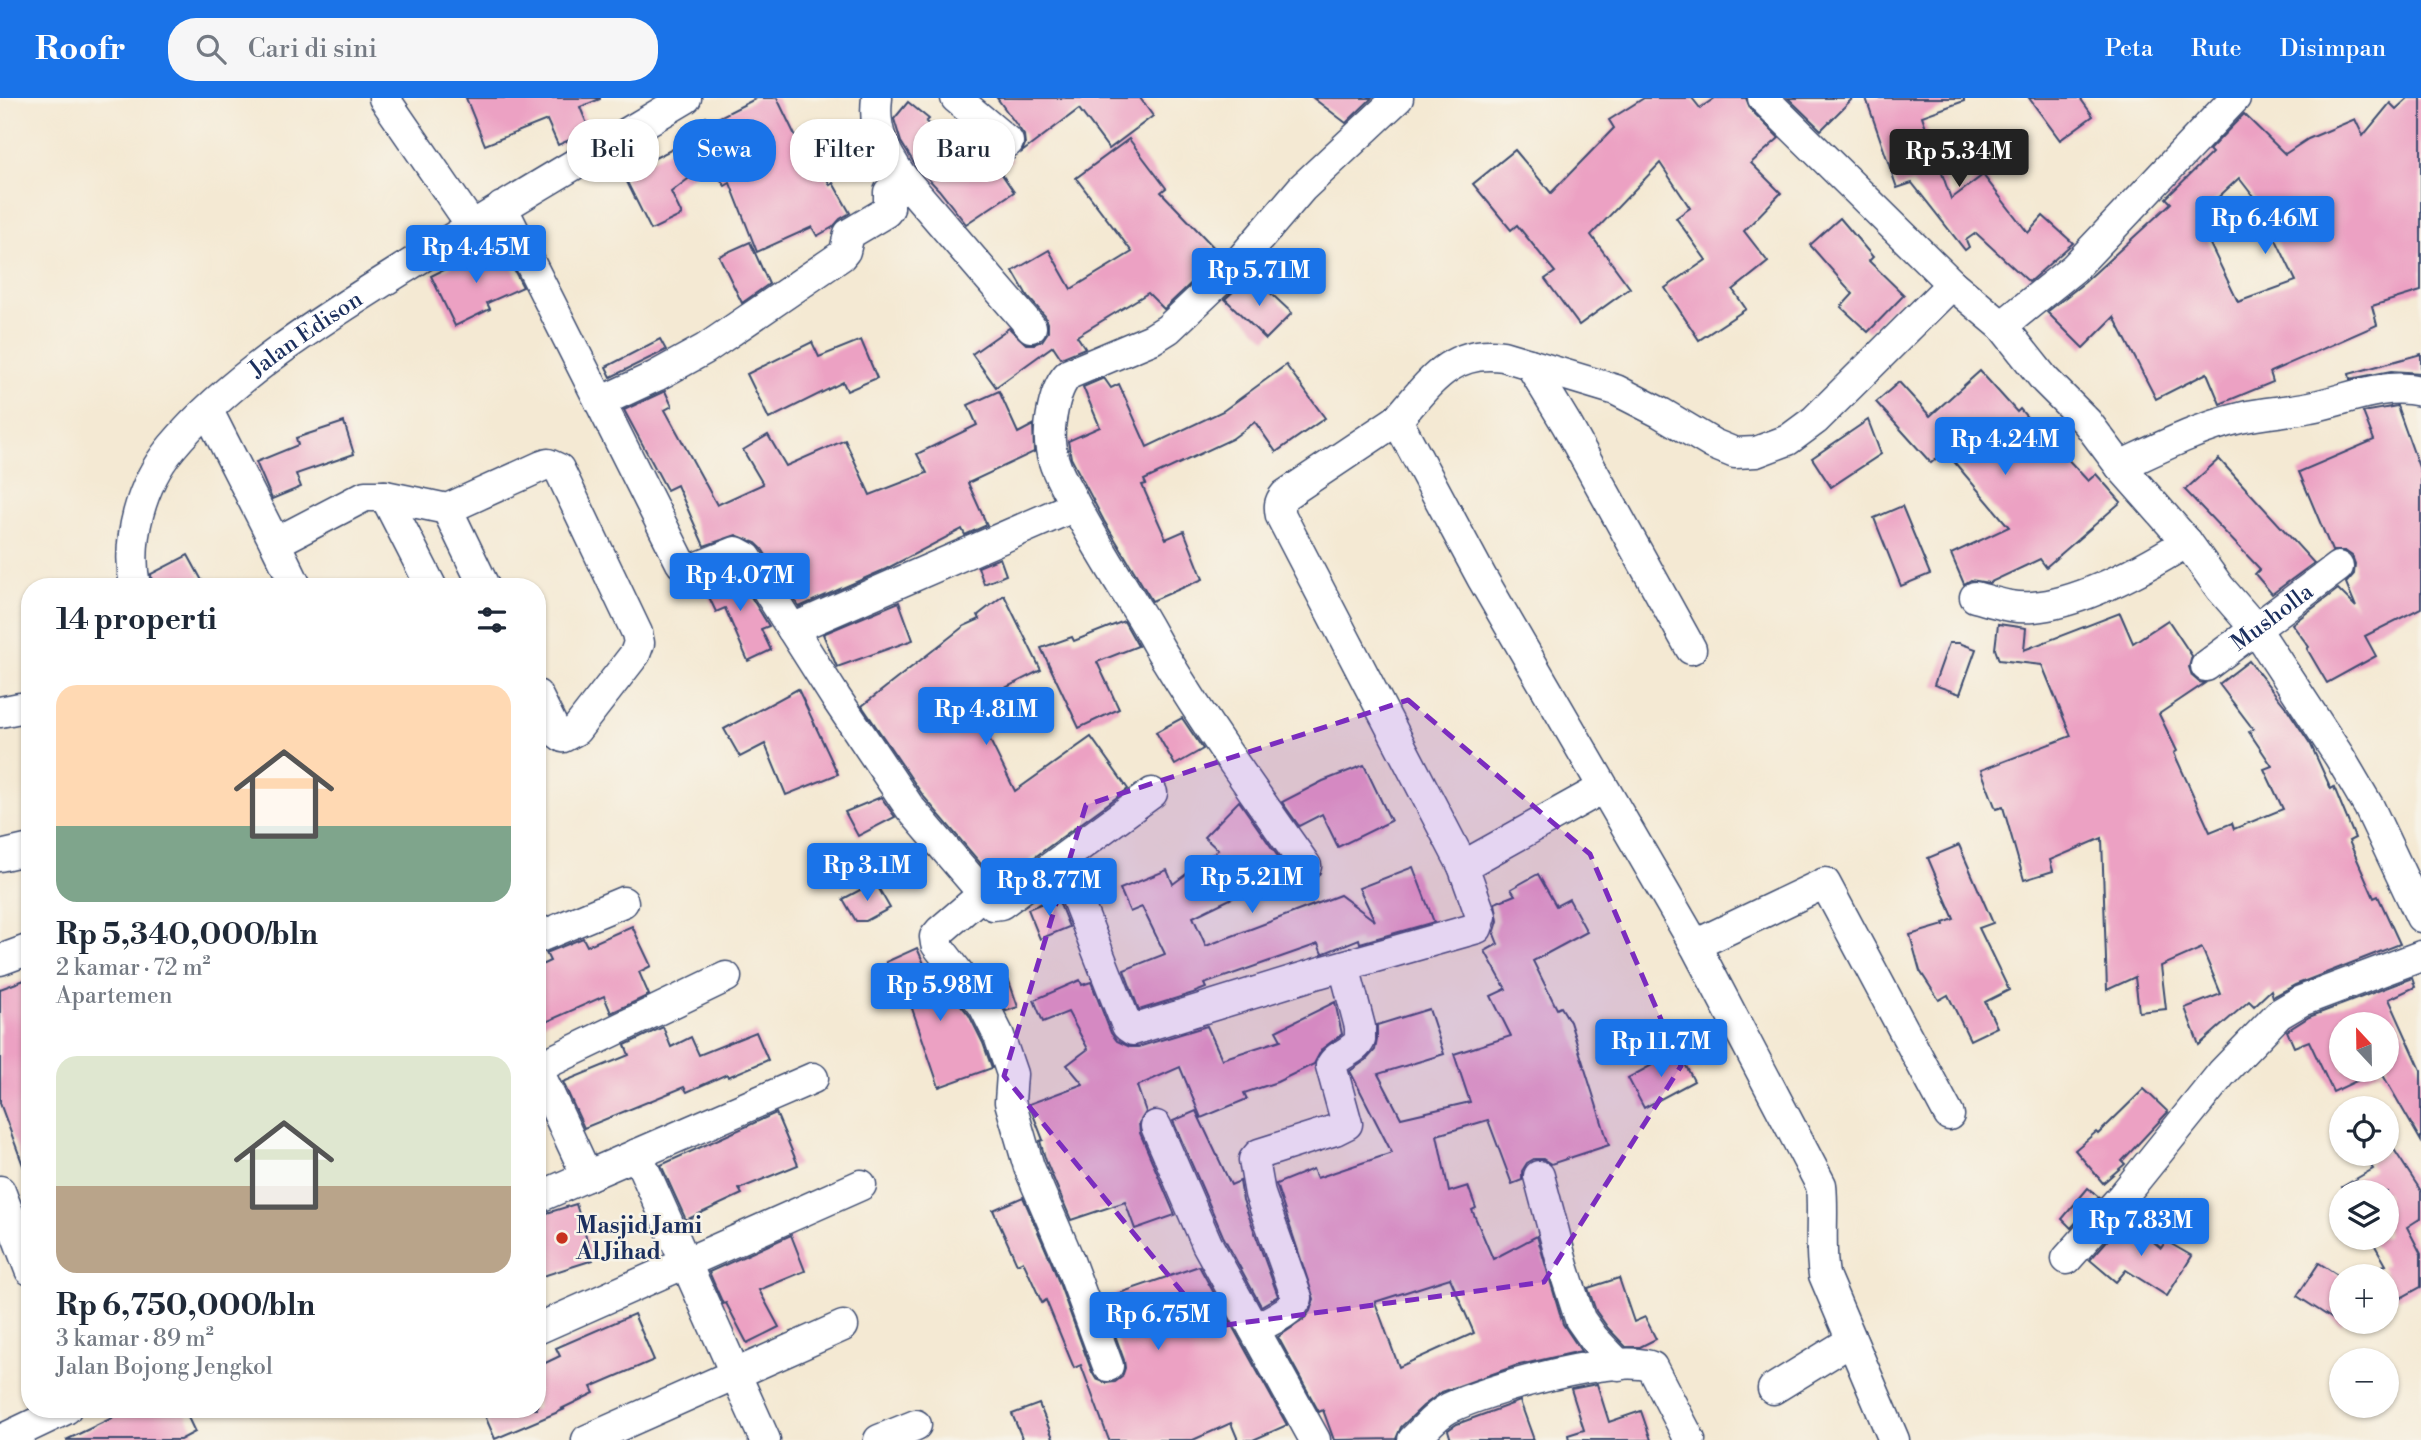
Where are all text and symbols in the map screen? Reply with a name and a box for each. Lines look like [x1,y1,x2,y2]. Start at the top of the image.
search box [168,18,658,81]
text: Roofr [35,29,126,70]
icon: search [192,30,230,68]
text: Cari di sini [248,33,377,65]
text: Peta [2105,34,2153,64]
text: Rute [2191,34,2242,64]
text: Disimpan [2280,34,2386,64]
chip: Beli [567,119,659,182]
chip: Sewa [673,119,776,182]
chip: Filter [790,119,899,182]
chip: Baru [913,119,1015,182]
pin: Rp 5.34M [1887,130,2031,189]
text: Rp 5.34M [1906,138,2012,166]
pin: Rp 6.46M [2193,197,2337,256]
text: Rp 6.46M [2211,205,2319,233]
pin: Rp 4.45M [404,226,548,285]
text: Rp 4.45M [422,234,530,262]
pin: Rp 5.71M [1187,248,1331,308]
text: Rp 5.71M [1208,257,1310,285]
street label: Jalan Edison [243,285,368,384]
pin: Rp 4.24M [1933,418,2077,477]
text: Rp 4.24M [1951,426,2059,454]
pin: Rp 4.07M [668,554,812,613]
text: Rp 4.07M [686,562,794,590]
street label: Musholla [2226,578,2319,657]
text: 14 properti [56,601,217,639]
icon: filters [473,601,511,639]
pin: Rp 4.81M [914,688,1058,747]
text: Rp 4.81M [934,696,1038,724]
icon: home [221,731,347,857]
pin: Rp 3.1M [802,844,932,903]
text: Rp 3.1M [823,852,911,880]
pin: Rp 5.21M [1180,856,1324,915]
pin: Rp 8.77M [977,858,1121,918]
text: Rp 5.21M [1201,864,1303,892]
text: Rp 8.77M [997,867,1101,895]
text: Rp 5,340,000/bln [56,916,318,954]
text: 2 kamar · 72 m² [56,954,211,982]
pin: Rp 5.98M [868,964,1012,1023]
text: Rp 5.98M [887,972,993,1000]
text: Apartemen [56,982,172,1010]
north arrow [2329,1012,2399,1082]
map controls [2329,1012,2399,1418]
pin: Rp 11.7M [1589,1020,1733,1079]
text: Rp 11.7M [1611,1028,1711,1056]
button: locate [2329,1096,2399,1166]
icon: home [221,1102,347,1228]
button: layers [2329,1180,2399,1250]
pin: Rp 7.83M [2069,1198,2213,1258]
text: Rp 7.83M [2089,1207,2193,1235]
place label: Masjid Jami Al Jihad [575,1212,702,1266]
marker: Masjid Jami Al Jihad [554,1230,570,1246]
button: + [2329,1264,2399,1334]
text: Rp 6,750,000/bln [56,1287,315,1325]
pin: Rp 6.75M [1086,1292,1230,1352]
text: Rp 6.75M [1106,1301,1210,1329]
text: 3 kamar · 89 m² [56,1325,214,1353]
button: − [2329,1348,2399,1418]
text: Jalan Bojong Jengkol [56,1353,273,1381]

